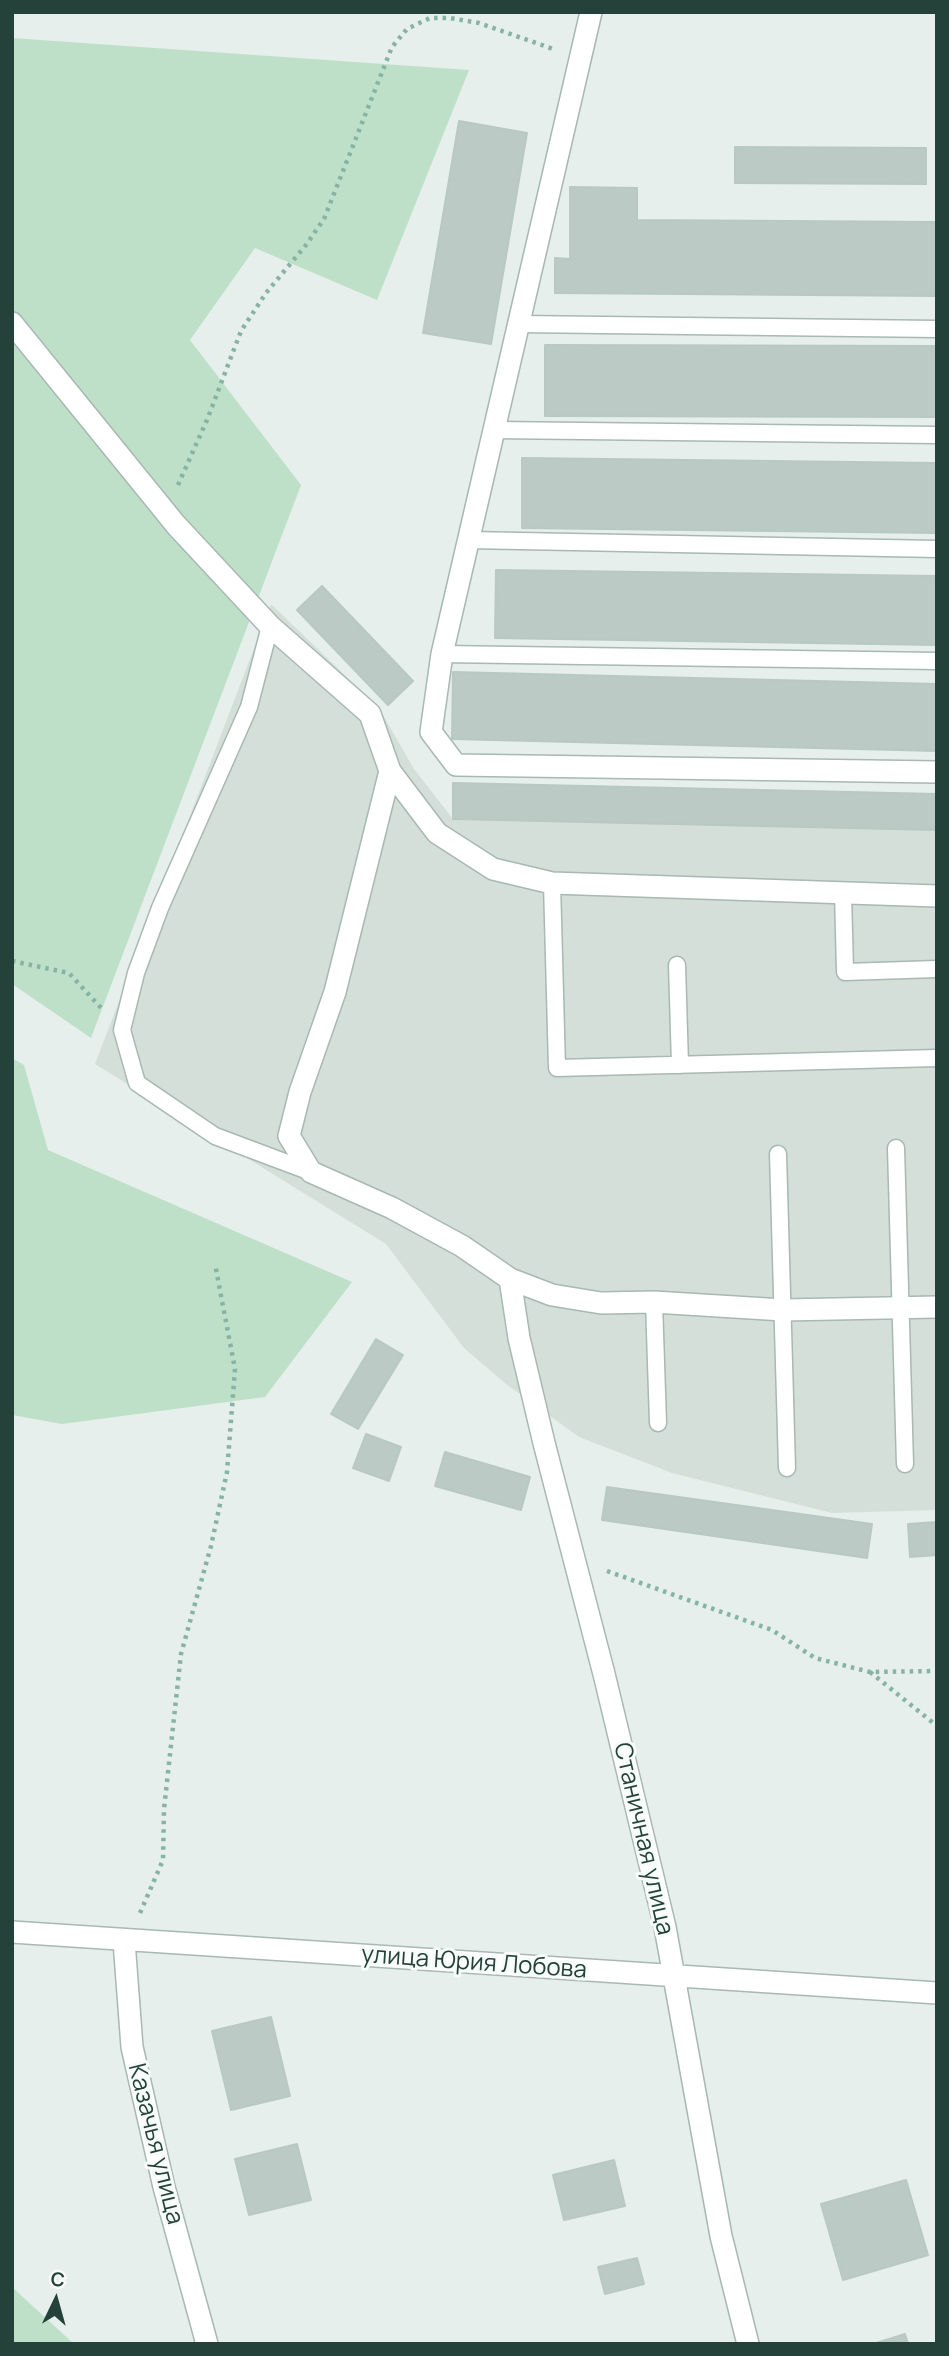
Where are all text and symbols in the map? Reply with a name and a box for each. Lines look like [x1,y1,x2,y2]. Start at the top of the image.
street label: Станичная улица [607,1740,679,1938]
street label: улица Юрия Лобова [360,1941,588,1985]
street label: Казачья улица [121,2061,189,2227]
north arrow [21,2265,91,2335]
text: С [50,2266,66,2293]

